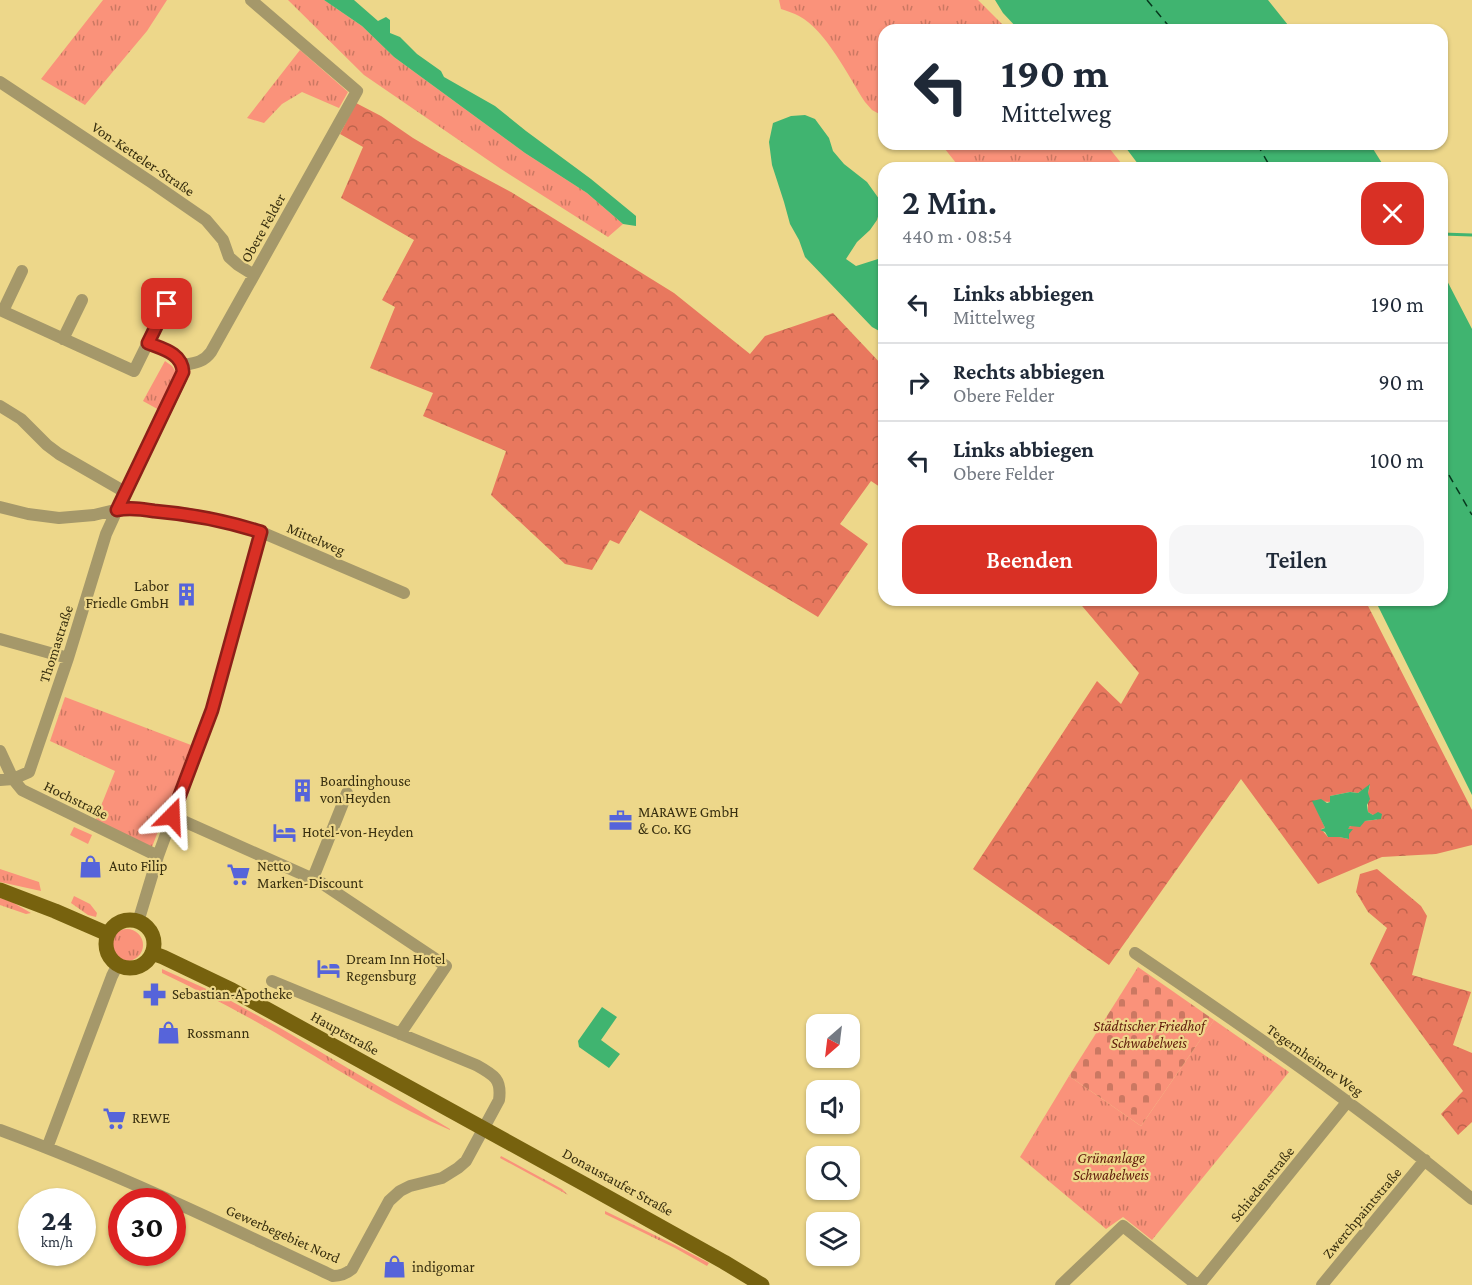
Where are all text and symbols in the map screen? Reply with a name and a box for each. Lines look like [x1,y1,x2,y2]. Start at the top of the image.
icon: left [902,48,980,126]
text: 190 m [1001,49,1109,96]
text: Mittelweg [1001,98,1112,128]
street label: Von-Ketteler-Straße [89,119,198,200]
text: 2 Min. [902,182,997,222]
button: close [1361,182,1424,245]
street label: Obere Felder [238,190,289,265]
text: 440 m · 08:54 [902,225,1012,247]
pin [141,278,192,329]
text: Links abbiegen [953,281,1094,306]
icon: arrive [150,287,183,320]
icon: left [902,288,935,321]
text: 190 m [1371,292,1424,317]
text: Mittelweg [953,306,1035,328]
text: Rechts abbiegen [953,359,1105,384]
icon: right [902,366,935,399]
text: 90 m [1379,370,1424,395]
text: Obere Felder [953,384,1055,406]
text: Links abbiegen [953,437,1094,462]
icon: left [902,444,935,477]
text: 100 m [1370,448,1424,473]
text: Obere Felder [953,462,1055,484]
street label: Mittelweg [284,520,347,559]
button: Beenden [902,525,1157,594]
button: Teilen [1169,525,1424,594]
place label: Labor Friedle GmbH [86,578,170,611]
building icon: Labor Friedle GmbH [174,582,200,608]
street label: Thomastraße [36,603,76,685]
place label: Boardinghouse von Heyden [319,773,411,807]
building icon: Boardinghouse von Heyden [289,777,315,803]
street label: Hochstraße [41,778,111,823]
position arrow [140,784,204,848]
place label: MARAWE GmbH & Co. KG [638,804,739,837]
office icon: MARAWE GmbH & Co. KG [607,808,633,834]
hotel icon: Hotel-von-Heyden [271,819,297,845]
place label: Hotel-von-Heyden [302,824,414,841]
shop icon: Auto Filip [78,853,104,879]
place label: Auto Filip [109,858,168,875]
place label: Netto Marken-Discount [257,858,364,891]
supermarket icon: Netto Marken-Discount [226,862,252,888]
place label: Dream Inn Hotel Regensburg [346,951,446,985]
hotel icon: Dream Inn Hotel Regensburg [315,955,341,981]
pharmacy icon: Sebastian-Apotheke [141,981,167,1007]
place label: Sebastian-Apotheke [172,986,293,1003]
street label: Hauptstraße [308,1008,382,1059]
north arrow [806,1014,860,1068]
map controls [806,1014,860,1266]
park label: Städtischer Friedhof Schwabelweis [1093,1018,1207,1051]
shop icon: Rossmann [156,1020,182,1046]
street label: Tegernheimer Weg [1263,1021,1366,1100]
place label: Rossmann [187,1025,249,1041]
button: sound [806,1080,860,1134]
supermarket icon: REWE [101,1105,127,1131]
place label: REWE [132,1110,170,1126]
street label: Schiedenstraße [1227,1143,1297,1225]
street label: Donaustaufer Straße [560,1145,676,1219]
button: search [806,1146,860,1200]
park label: Grünanlage Schwabelweis [1073,1150,1149,1183]
street label: Zwerchpaintstraße [1319,1164,1406,1262]
speed limit sign: 30 [108,1188,186,1266]
street label: Gewerbegebiet Nord [223,1202,342,1267]
text: 24 [41,1203,73,1236]
button: layers [806,1212,860,1266]
text: km/h [41,1234,73,1250]
shop icon: indigomar [381,1254,407,1280]
place label: indigomar [412,1259,475,1276]

